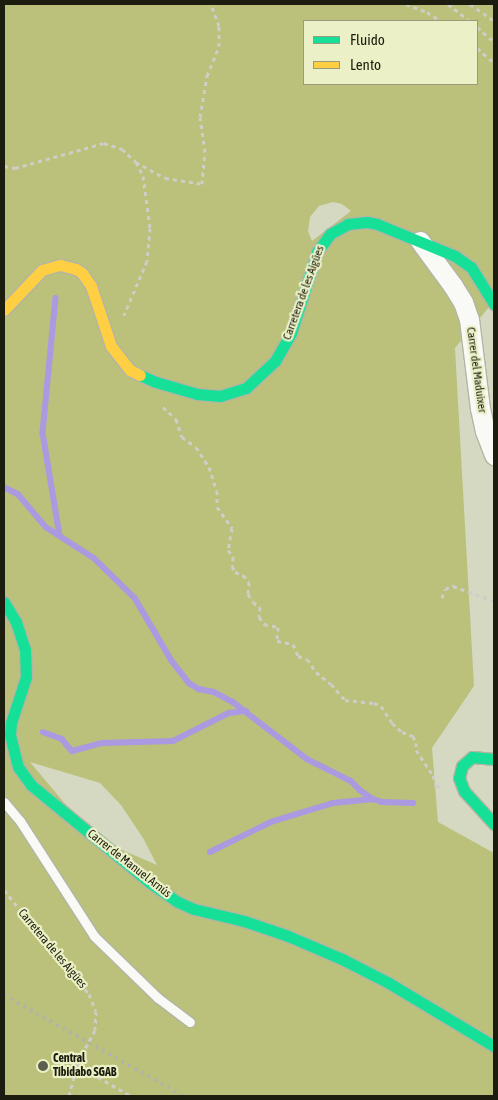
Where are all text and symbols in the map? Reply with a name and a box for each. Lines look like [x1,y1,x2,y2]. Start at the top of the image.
legend [303,20,478,85]
text: Fluido [350,31,385,48]
text: Lento [350,56,381,73]
street label: Carretera de les Aigües [280,244,328,342]
street label: Carrer del Maduixer [463,326,489,414]
street label: Carrer de Manuel Arnús [84,827,174,901]
street label: Carretera de les Aigües [15,906,89,992]
place label: Central Tibidabo SGAB [53,1052,116,1080]
marker: Central Tibidabo SGAB [37,1060,49,1072]

